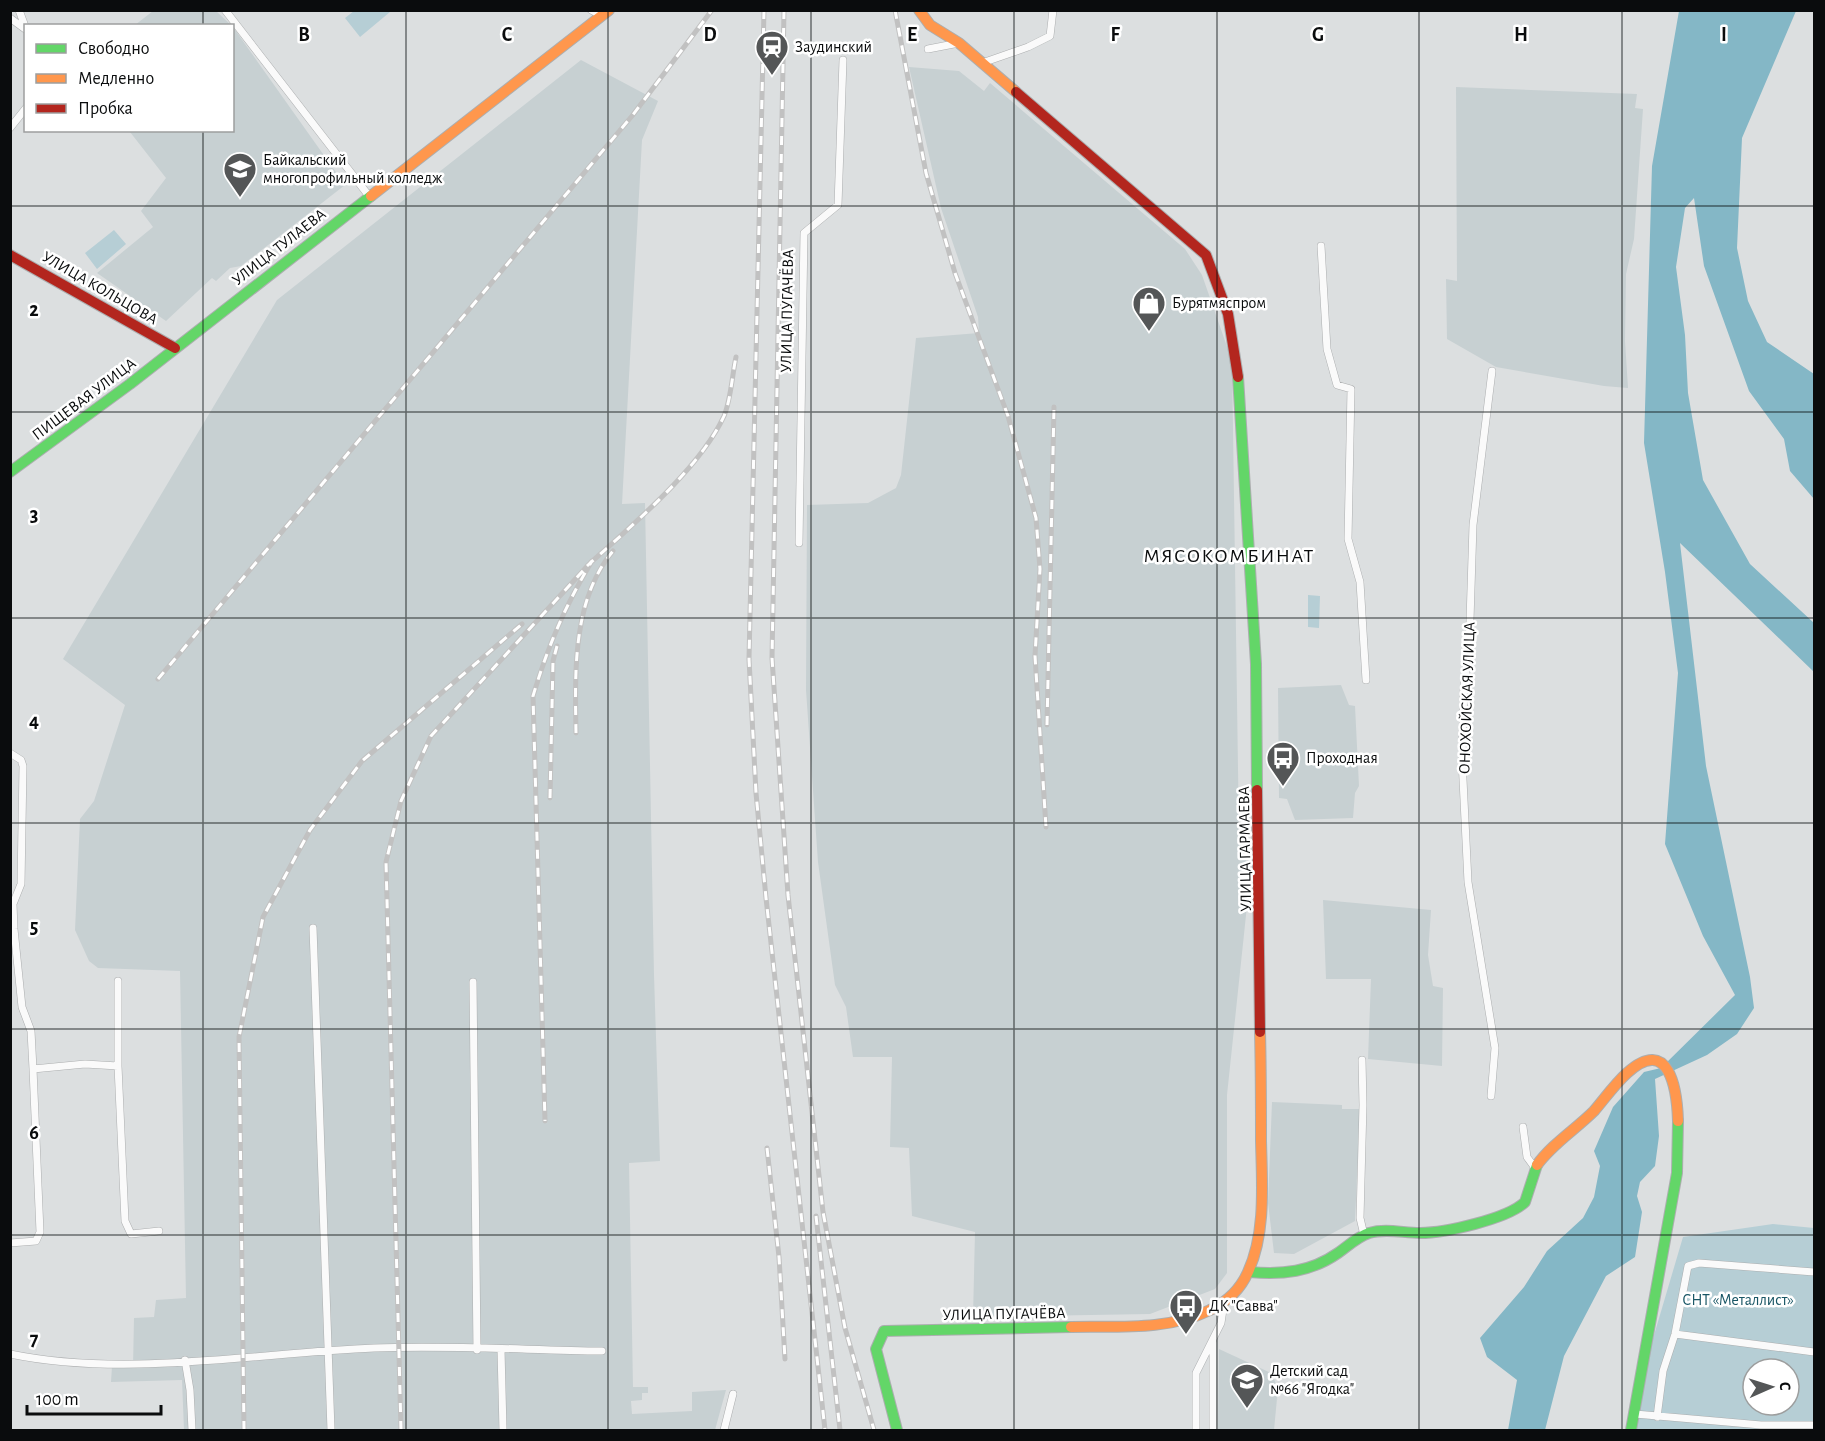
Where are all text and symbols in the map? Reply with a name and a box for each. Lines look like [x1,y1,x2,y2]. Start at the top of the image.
legend [24,24,234,132]
text: B [298,25,310,45]
text: C [502,25,513,45]
text: D [703,25,717,45]
text: E [907,25,917,45]
text: F [1110,25,1120,45]
text: G [1312,25,1324,45]
text: H [1514,25,1528,45]
text: I [1721,25,1727,45]
station icon: Заудинский [754,29,790,76]
text: Свободно [78,39,150,58]
place label: Заудинский [795,39,872,56]
text: Медленно [78,70,154,88]
text: Пробка [78,99,133,118]
school or university icon: Байкальский многопрофильный колледж [222,151,258,198]
place label: Байкальский многопрофильный колледж [263,152,443,186]
street label: УЛИЦА ТУЛАЕВА [229,205,329,288]
street label: УЛИЦА КОЛЬЦОВА [40,249,161,328]
street label: УЛИЦА ПУГАЧЁВА [776,249,796,373]
shop icon: Бурятмяспром [1131,285,1167,332]
place label: Бурятмяспром [1172,295,1266,312]
text: 2 [29,300,39,320]
street label: ПИЩЕВАЯ УЛИЦА [29,355,139,443]
text: 3 [30,505,38,525]
district label: МЯСОКОМБИНАТ [1143,546,1315,566]
street label: ОНОХОЙСКАЯ УЛИЦА [1455,621,1478,774]
text: 4 [29,711,39,731]
bus stop icon: Проходная [1265,740,1301,787]
place label: Проходная [1306,750,1378,766]
street label: УЛИЦА ГАРМАЕВА [1236,785,1254,912]
text: 5 [30,917,38,937]
text: 6 [29,1123,39,1143]
bus stop icon: ДК "Савва" [1168,1288,1204,1335]
park label: СНТ «Металлист» [1682,1292,1794,1308]
place label: ДК "Савва" [1209,1298,1278,1314]
street label: УЛИЦА ПУГАЧЁВА [942,1303,1066,1323]
text: 7 [30,1329,39,1349]
north arrow [1741,1357,1801,1417]
school or university icon: Детский сад №66 "Ягодка" [1229,1362,1265,1409]
place label: Детский сад №66 "Ягодка" [1270,1363,1354,1397]
scale bar [27,1378,160,1416]
text: С [1777,1381,1793,1391]
text: 100 m [36,1391,79,1409]

